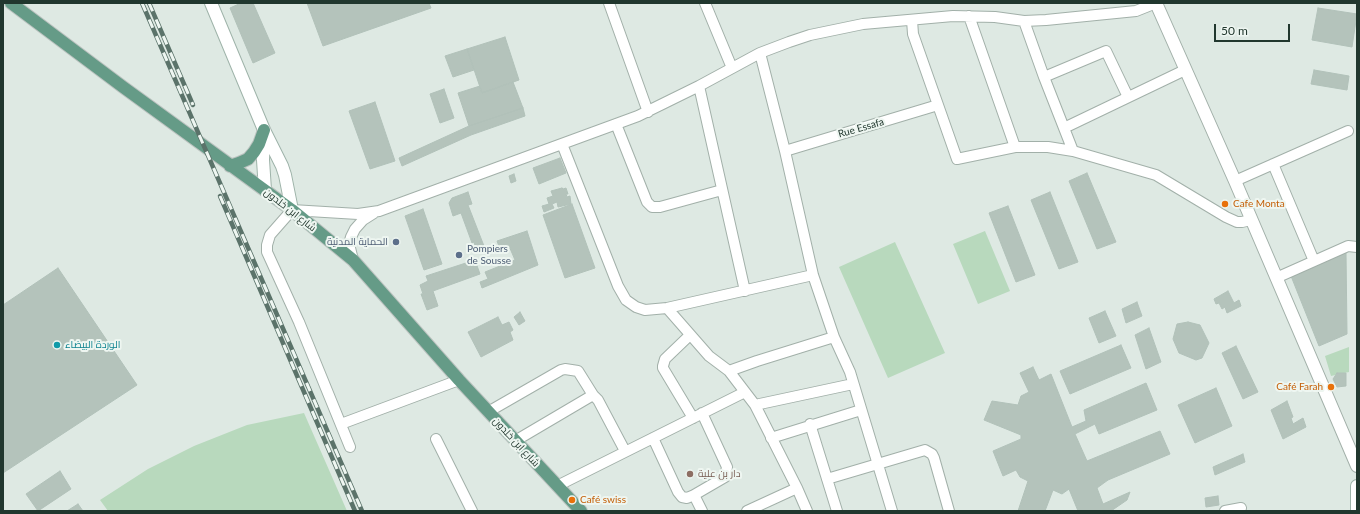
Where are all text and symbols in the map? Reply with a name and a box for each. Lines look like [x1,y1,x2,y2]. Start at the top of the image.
scale bar [1216,16,1292,42]
text: 50 m [1221,23,1248,38]
street label: Rue Essafa [837,116,885,140]
street label: شارع ابن خلدون [262,186,318,234]
place label: Cafe Monta [1233,198,1285,210]
marker: Cafe Monta [1220,199,1230,209]
place label: الحماية المدنية [327,236,388,248]
marker: الحماية المدنية [391,237,401,247]
place label: Pompiers de Sousse [467,243,511,266]
marker: Pompiers de Sousse [454,250,464,260]
place label: الوردة البيضاء [65,339,120,351]
marker: الوردة البيضاء [52,340,62,350]
place label: Café Farah [1276,381,1323,393]
marker: Café Farah [1326,382,1336,392]
street label: شارع ابن خلدون [490,415,542,469]
place label: دار بن علية [698,468,741,480]
marker: دار بن علية [685,469,695,479]
place label: Café swiss [580,494,626,506]
marker: Café swiss [567,495,577,505]

